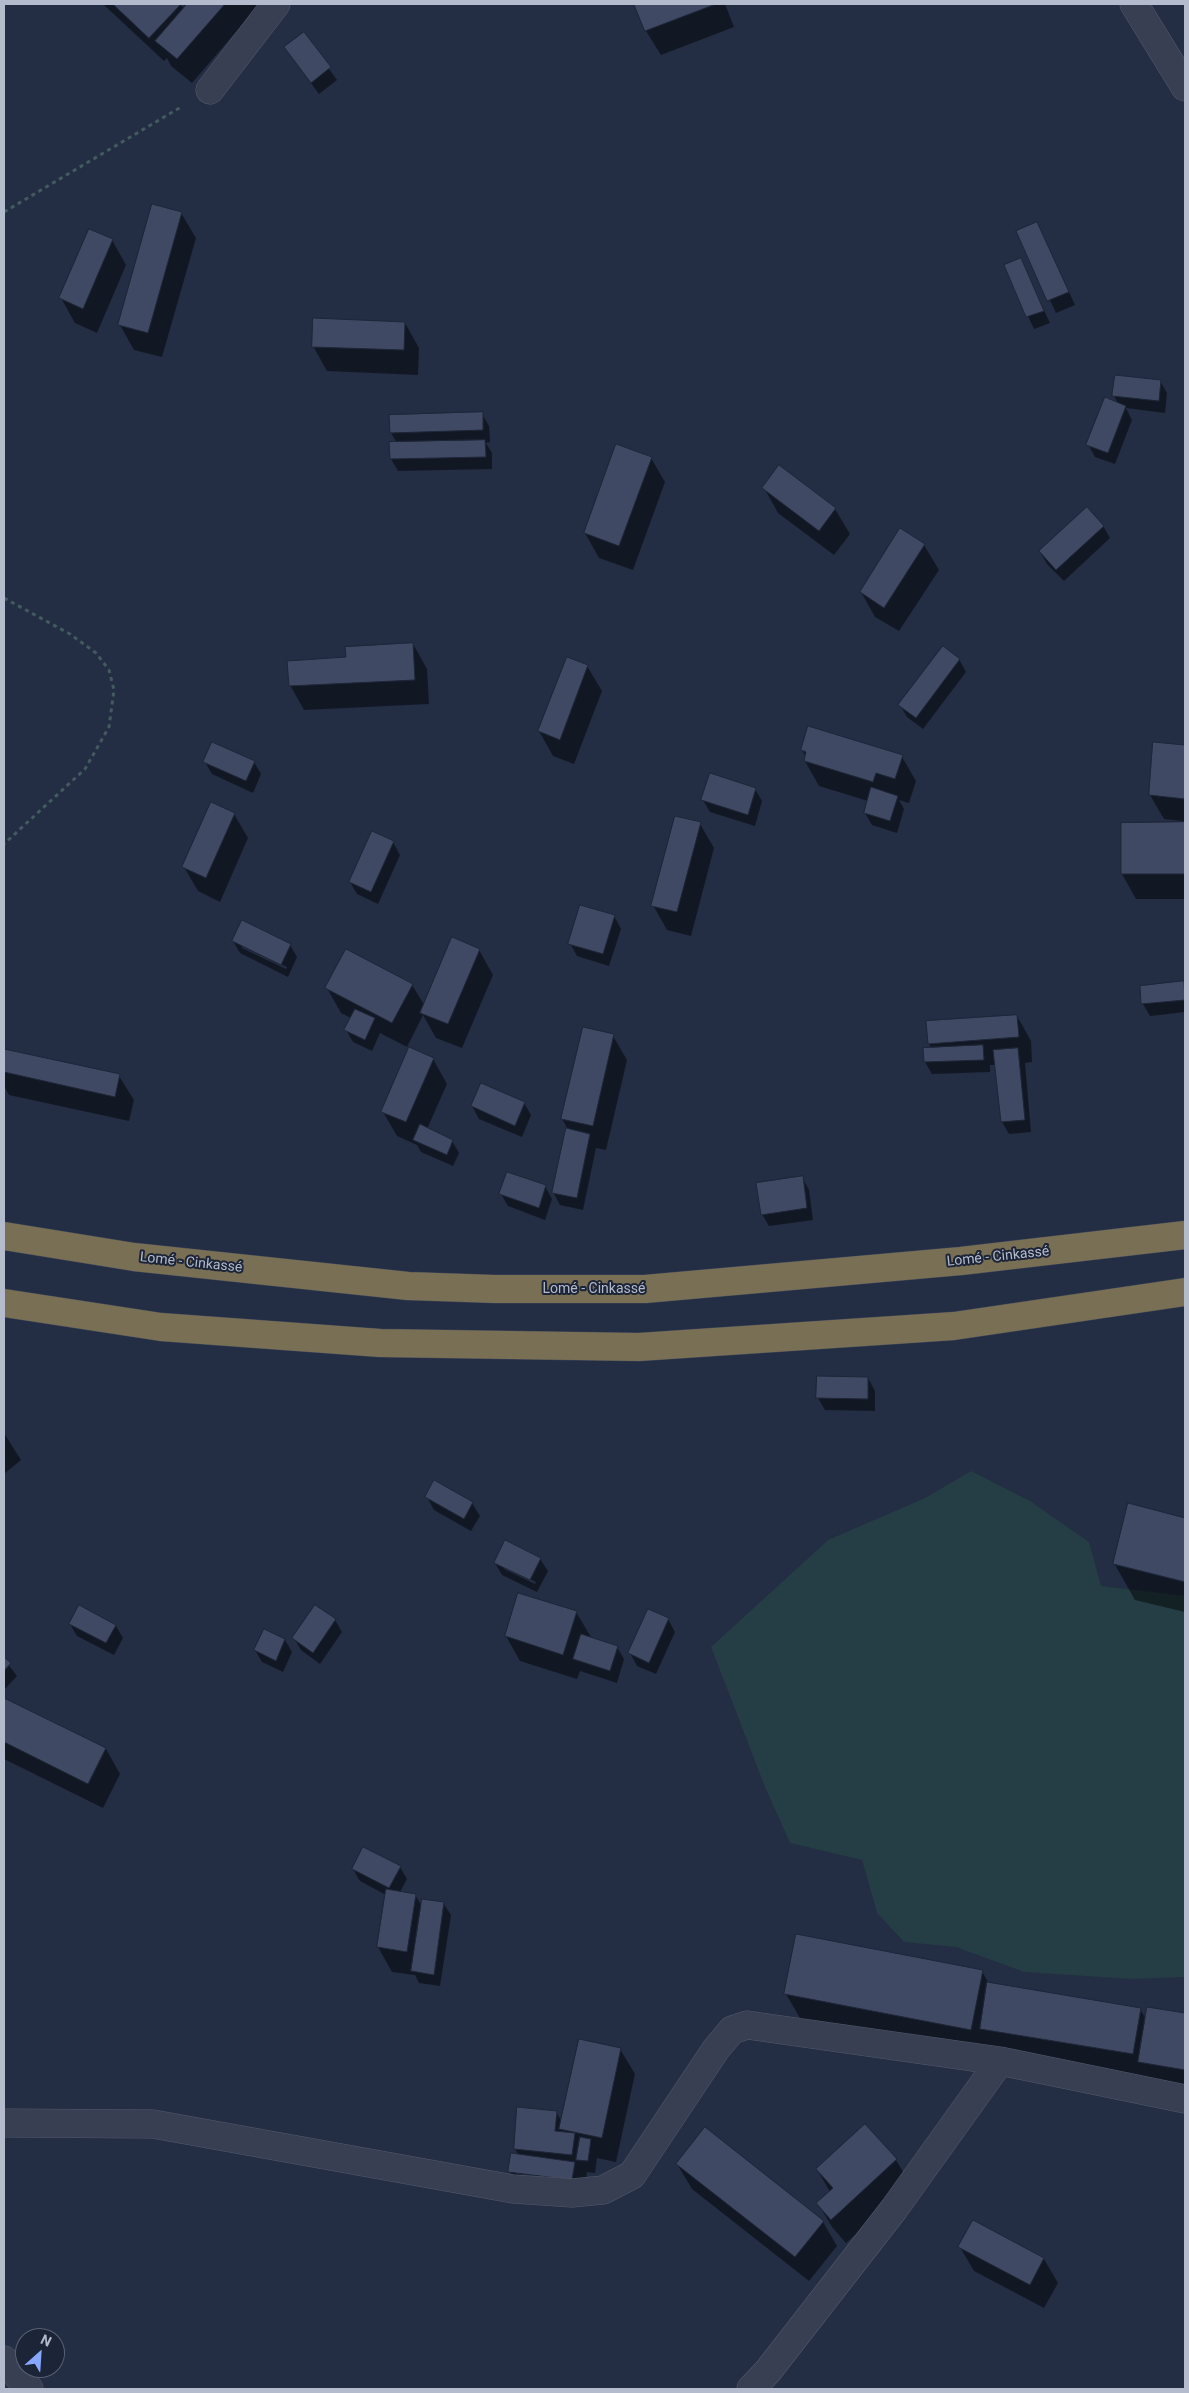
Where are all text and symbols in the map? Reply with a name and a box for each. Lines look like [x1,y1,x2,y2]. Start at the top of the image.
street label: Lomé - Cinkassé [946,1243,1050,1271]
street label: Lomé - Cinkassé [139,1249,243,1277]
street label: Lomé - Cinkassé [543,1281,645,1297]
north arrow [15,2328,65,2378]
text: N [38,2331,54,2350]

